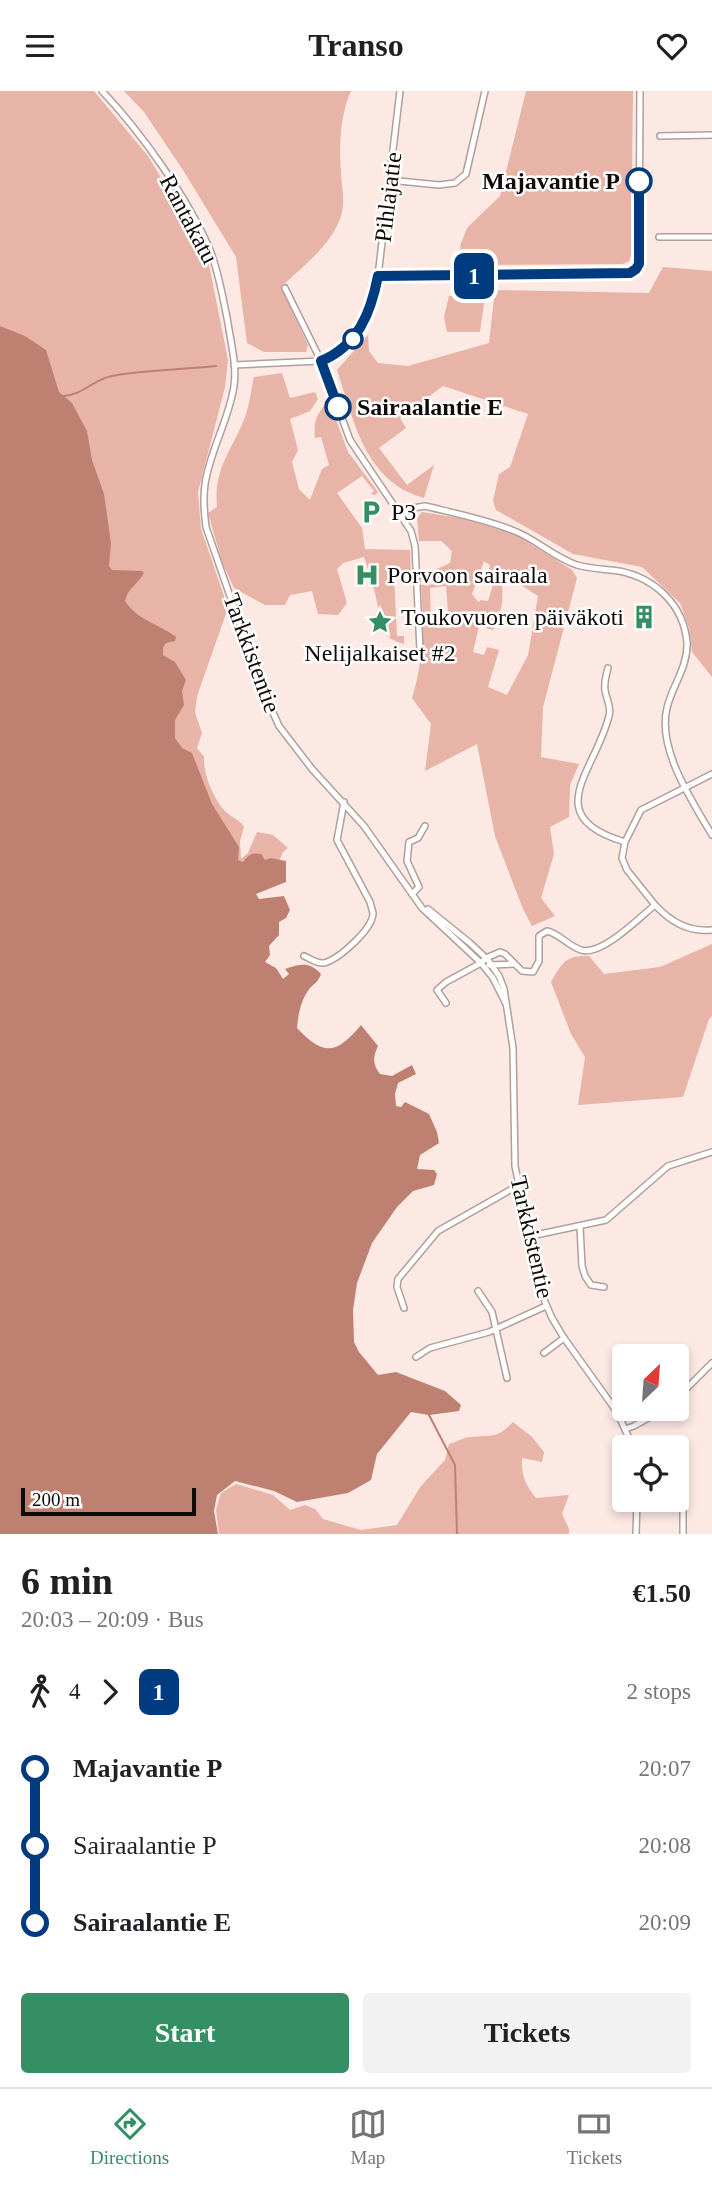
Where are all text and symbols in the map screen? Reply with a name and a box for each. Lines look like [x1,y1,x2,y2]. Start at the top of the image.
icon: menu [21,27,59,65]
text: Transo [308,27,404,63]
icon: heart [653,27,691,65]
street label: Pihlajatie [370,150,406,244]
place label: Majavantie P [482,168,620,194]
marker: Majavantie P [626,168,652,194]
street label: Rantakatu [155,170,223,268]
line badge: 1 [451,253,497,299]
text: 1 [468,263,480,289]
unlabelled marker [343,329,363,349]
marker: Sairaalantie E [325,394,351,420]
place label: Sairaalantie E [357,394,503,420]
parking icon: P3 [357,498,385,526]
place label: P3 [391,499,416,525]
hospital icon: Porvoon sairaala [353,561,381,589]
place label: Porvoon sairaala [387,562,548,588]
street label: Tarkkistentie [218,590,286,716]
building icon: Toukovuoren päiväkoti [630,603,658,631]
place label: Toukovuoren päiväkoti [401,604,624,630]
place icon: Nelijalkaiset #2 [366,608,394,636]
place label: Nelijalkaiset #2 [304,640,456,666]
street label: Tarkkistentie [505,1173,559,1301]
north arrow [612,1344,690,1421]
map controls [612,1344,689,1512]
button: locate [612,1435,689,1512]
scale bar [21,1485,196,1517]
text: 200 m [32,1489,80,1510]
text: 6 min [21,1560,113,1602]
text: €1.50 [633,1579,691,1608]
text: 20:03 – 20:09 · Bus [21,1607,204,1632]
icon: walk [21,1673,59,1711]
icon: forward [91,1673,129,1711]
text: 4 [69,1679,81,1704]
text: 1 [153,1679,165,1705]
text: 2 stops [626,1679,691,1704]
text: Majavantie P [73,1754,222,1783]
text: 20:07 [639,1756,691,1781]
text: Sairaalantie P [73,1831,217,1860]
text: 20:08 [639,1833,691,1858]
text: Sairaalantie E [73,1908,231,1937]
text: 20:09 [639,1910,691,1935]
button: Start [21,1993,349,2073]
button: Tickets [363,1993,691,2073]
tab: Directions [90,2105,169,2169]
tab: Map [349,2105,387,2169]
tab: Tickets [567,2105,622,2169]

